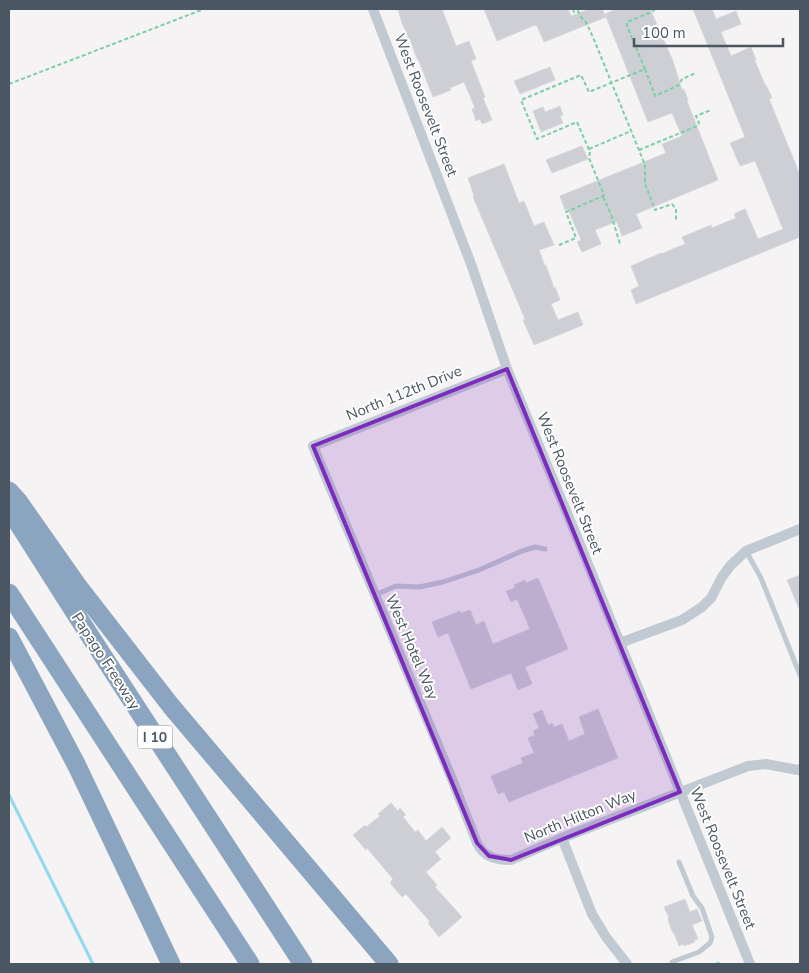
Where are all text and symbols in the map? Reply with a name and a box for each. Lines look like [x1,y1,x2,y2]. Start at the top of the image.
scale bar [634,15,783,47]
text: 100 m [642,23,686,43]
street label: West Roosevelt Street [390,31,463,180]
street label: North 112th Drive [343,361,465,425]
street label: West Roosevelt Street [532,409,608,558]
street label: West Hotel Way [381,591,443,703]
street label: Papago Freeway [67,609,145,714]
road number: I 10 [138,726,172,749]
street label: North Hilton Way [521,784,639,848]
street label: West Roosevelt Street [685,784,761,933]

